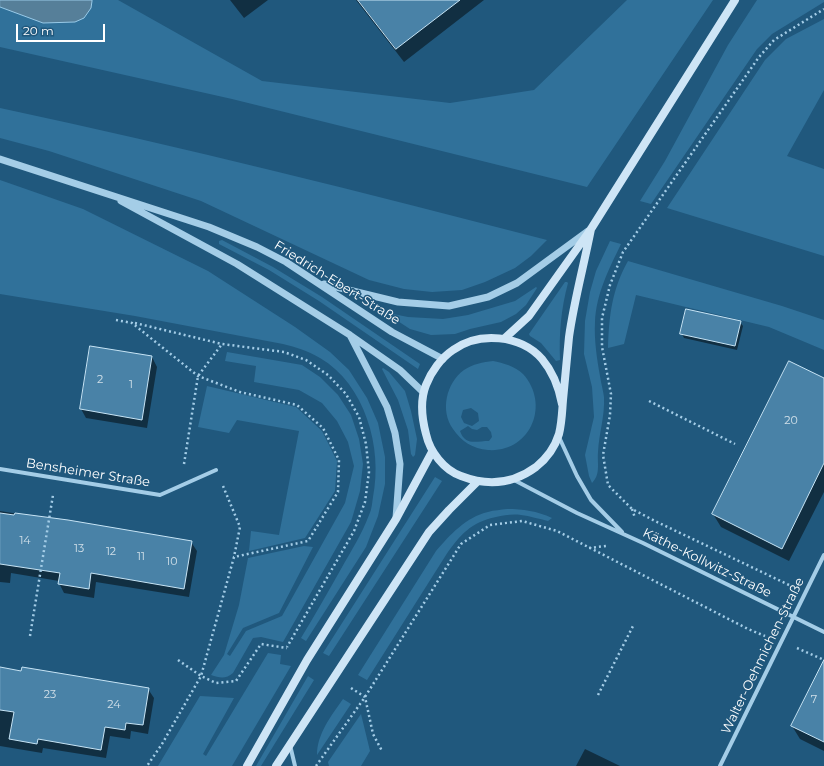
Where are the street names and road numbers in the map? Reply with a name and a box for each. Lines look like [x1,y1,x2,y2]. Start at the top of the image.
street label: Friedrich-Ebert-Straße [271,238,403,328]
street label: Bensheimer Straße [25,455,151,491]
street label: Käthe-Kollwitz-Straße [640,525,774,601]
street label: Walter-Oehmichen-Straße [718,575,808,737]

